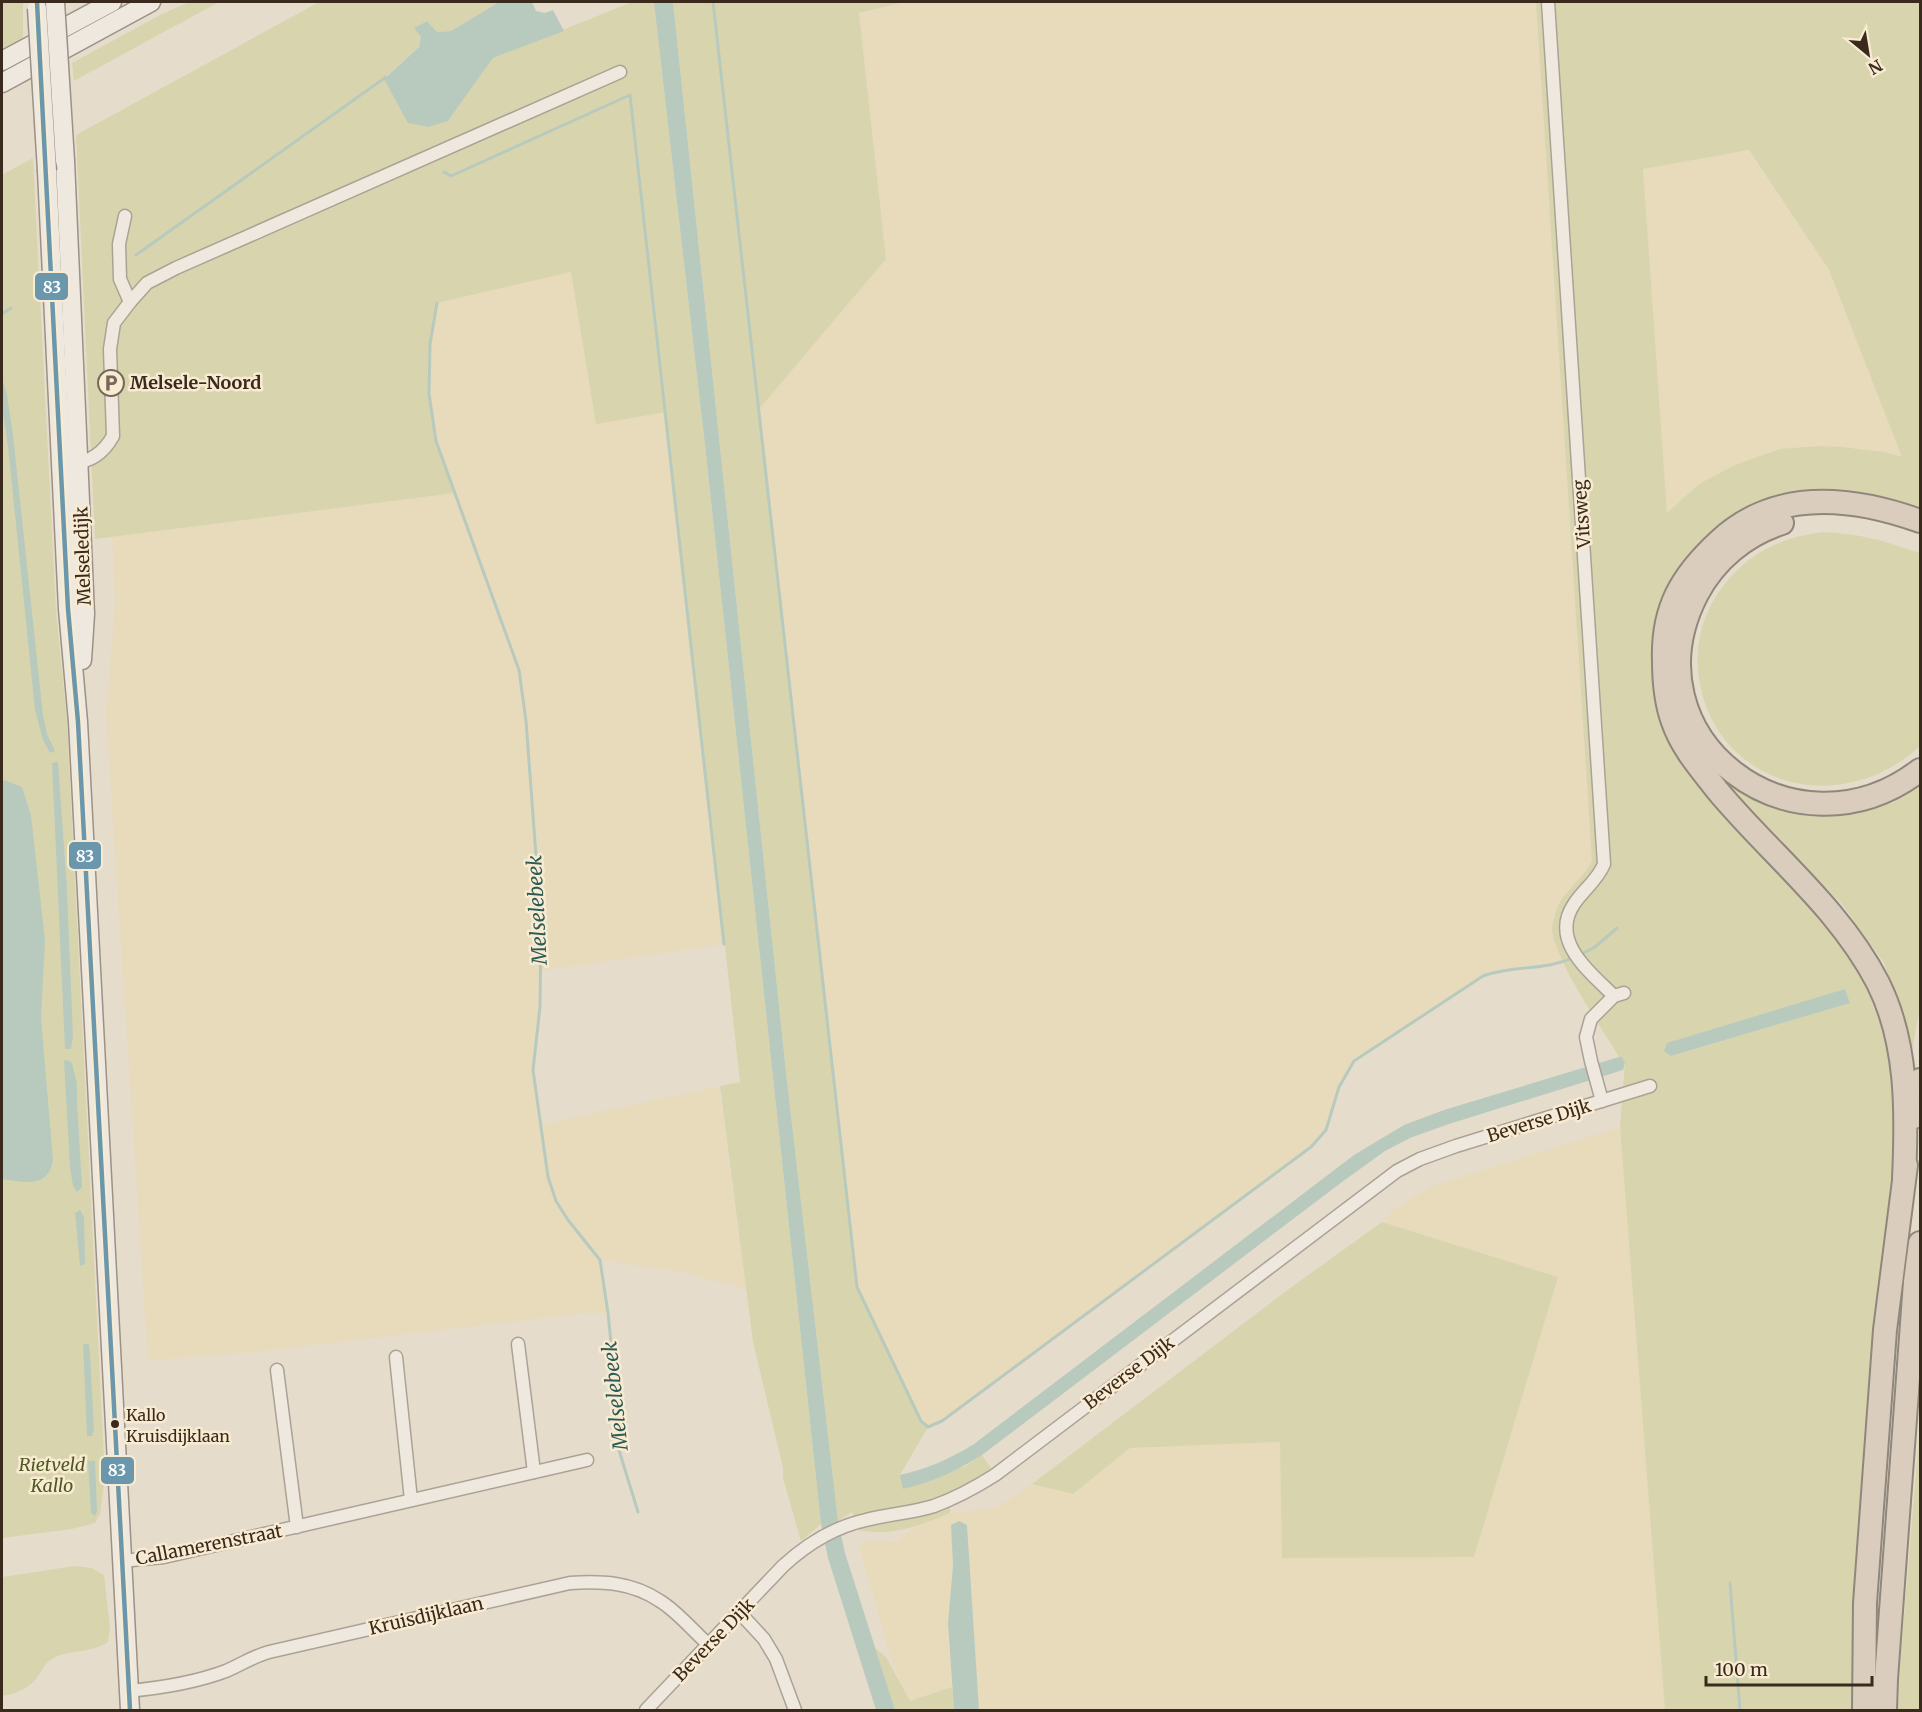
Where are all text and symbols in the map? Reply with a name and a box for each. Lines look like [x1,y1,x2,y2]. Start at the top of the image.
north arrow [1838,24,1898,84]
text: N [1865,55,1886,79]
line badge: 83 [34,272,69,301]
text: 83 [43,277,61,297]
parking icon: Melsele-Noord [96,368,126,398]
place label: Melsele-Noord [130,371,261,394]
street label: Vitsweg [1568,479,1595,550]
street label: Melseledijk [69,506,96,606]
line badge: 83 [68,841,102,870]
text: 83 [76,846,94,866]
water label: Melselebeek [521,854,552,967]
street label: Beverse Dijk [1484,1094,1594,1147]
street label: Beverse Dijk [1079,1331,1179,1414]
water label: Melselebeek [596,1340,633,1453]
place label: Kallo Kruisdijklaan [126,1405,230,1446]
marker: Kallo Kruisdijklaan [109,1418,121,1430]
park label: Rietveld Kallo [19,1453,86,1497]
line badge: 83 [100,1456,135,1485]
text: 83 [108,1460,126,1480]
street label: Callamerenstraat [134,1519,284,1570]
street label: Kruisdijklaan [366,1591,485,1640]
street label: Beverse Dijk [668,1593,760,1686]
scale bar [1706,1649,1872,1687]
text: 100 m [1715,1658,1768,1681]

